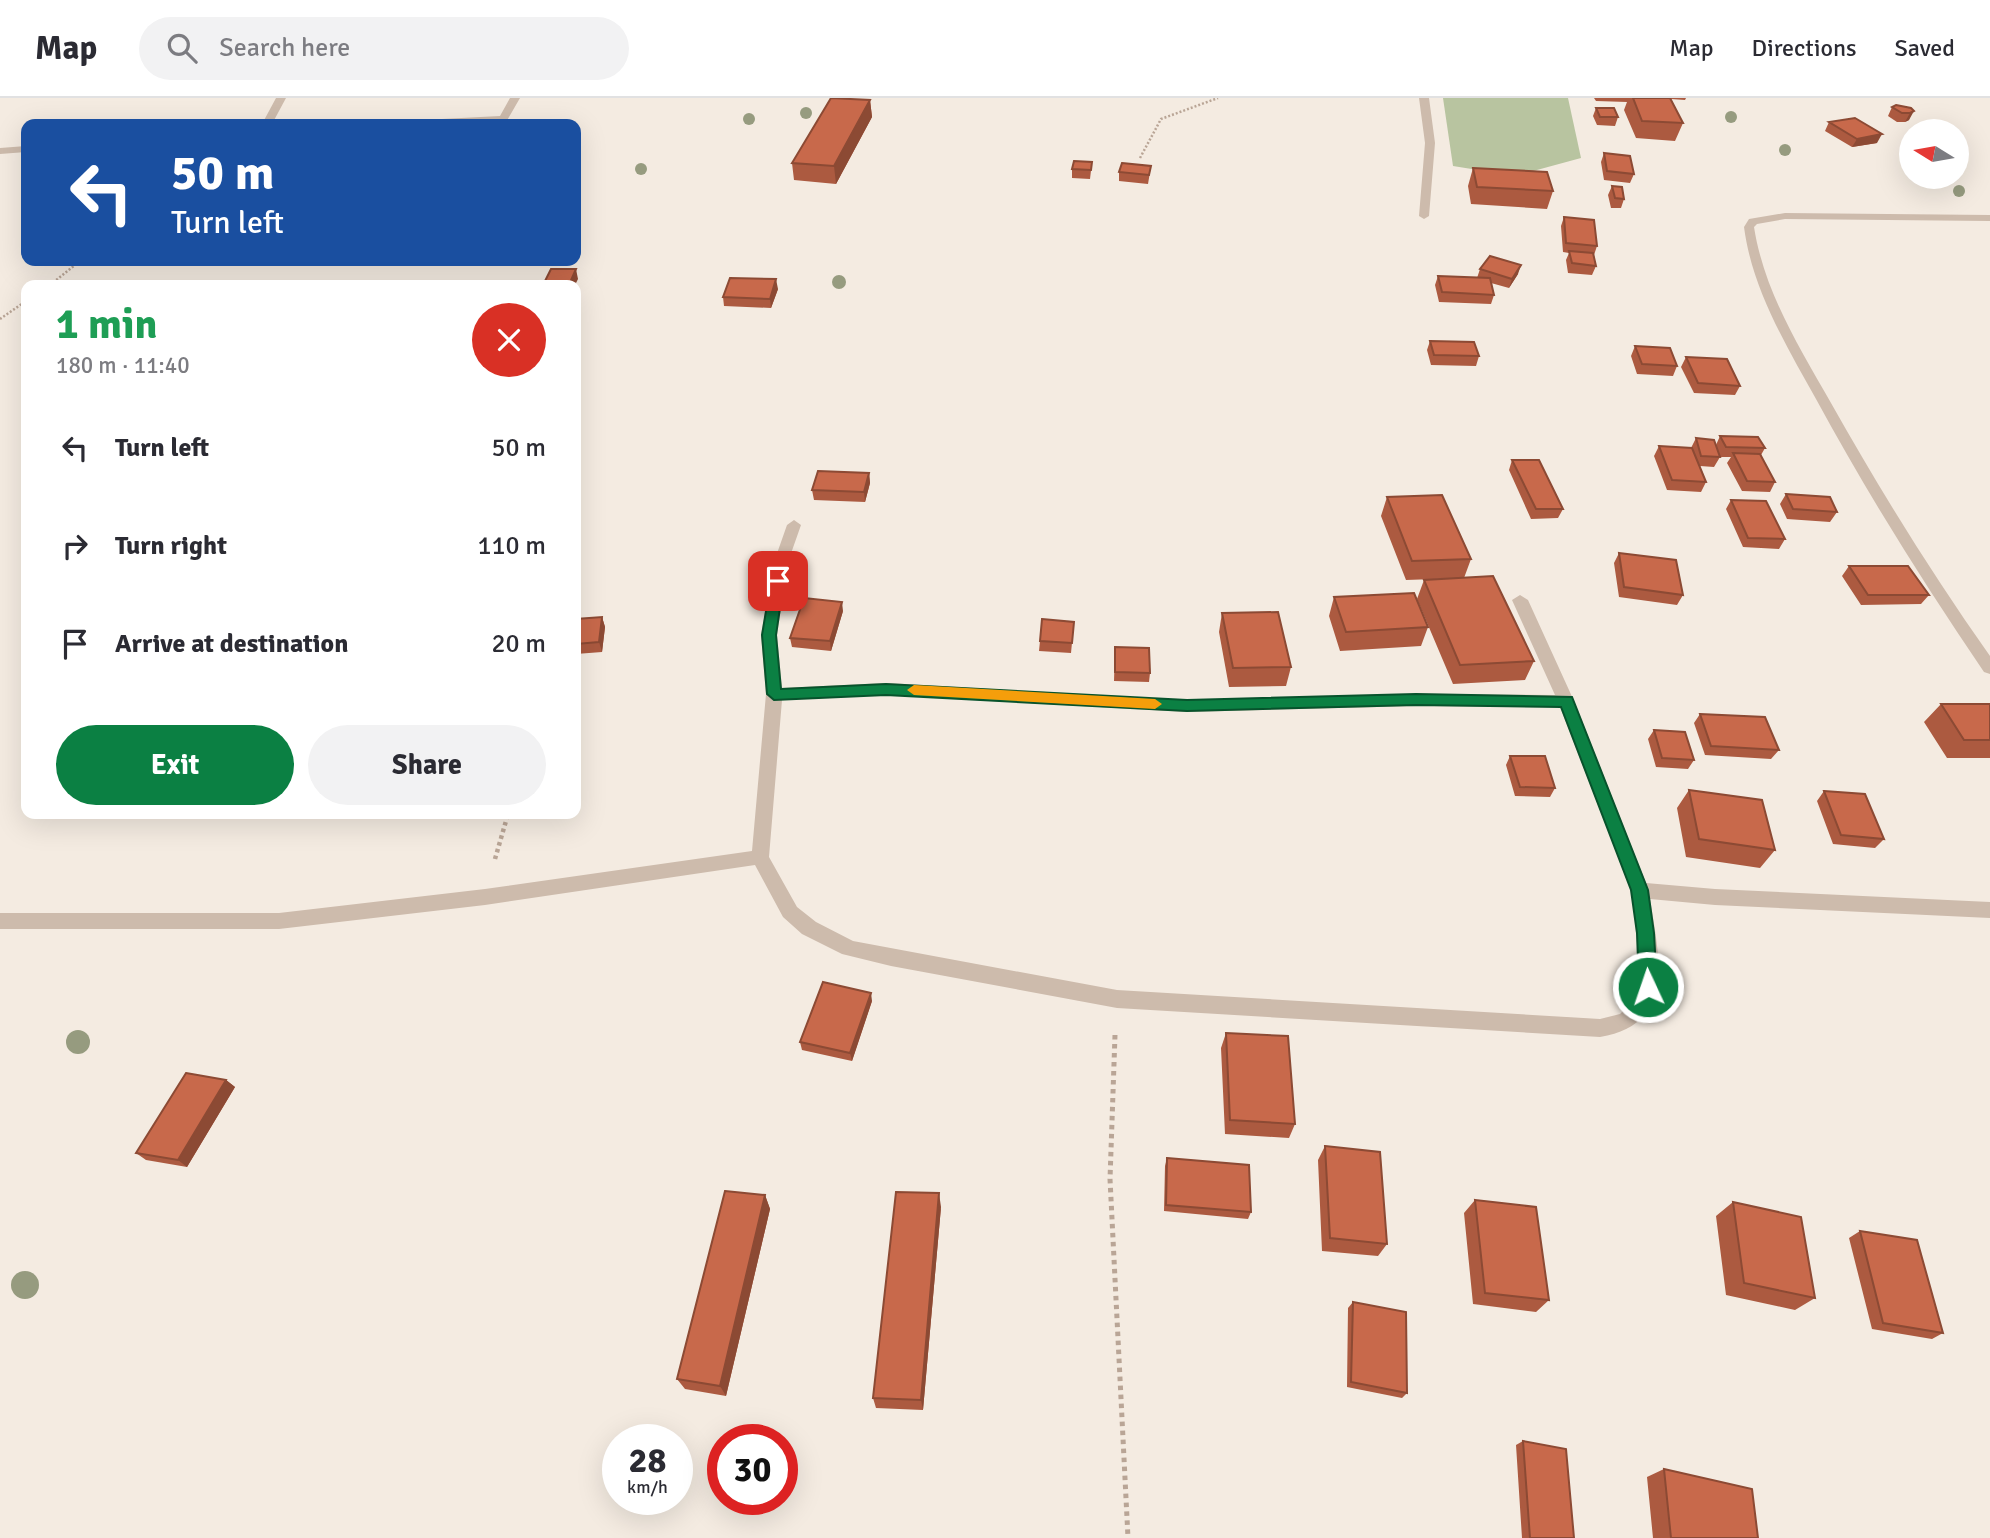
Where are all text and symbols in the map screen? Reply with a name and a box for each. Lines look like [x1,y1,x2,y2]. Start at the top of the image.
search box [139,17,629,80]
text: Map [35,28,97,69]
icon: search [163,29,201,67]
text: Search here [219,32,350,64]
text: Map [1669,33,1714,63]
text: Directions [1752,33,1857,63]
text: Saved [1895,33,1955,63]
north arrow [1899,119,1969,189]
map controls [1899,119,1969,189]
text: 50 m [171,143,274,203]
icon: left [56,147,147,238]
text: Turn left [171,203,284,242]
text: 1 min [56,299,157,350]
button: close [472,303,546,377]
text: 180 m · 11:40 [56,351,190,380]
icon: left [56,429,94,467]
text: Turn left [115,432,209,464]
text: 50 m [491,432,546,464]
icon: right [56,527,94,565]
text: Turn right [115,530,227,562]
text: 110 m [477,530,546,562]
pin [748,551,808,611]
icon: arrive [759,562,797,600]
icon: arrive [56,625,94,663]
text: Arrive at destination [115,628,348,660]
text: 20 m [491,628,546,660]
button: Exit [56,725,294,805]
button: Share [308,725,546,805]
position arrow [1611,950,1685,1024]
speed limit sign: 30 [707,1424,798,1515]
text: 28 [629,1439,666,1482]
text: km/h [627,1476,668,1498]

